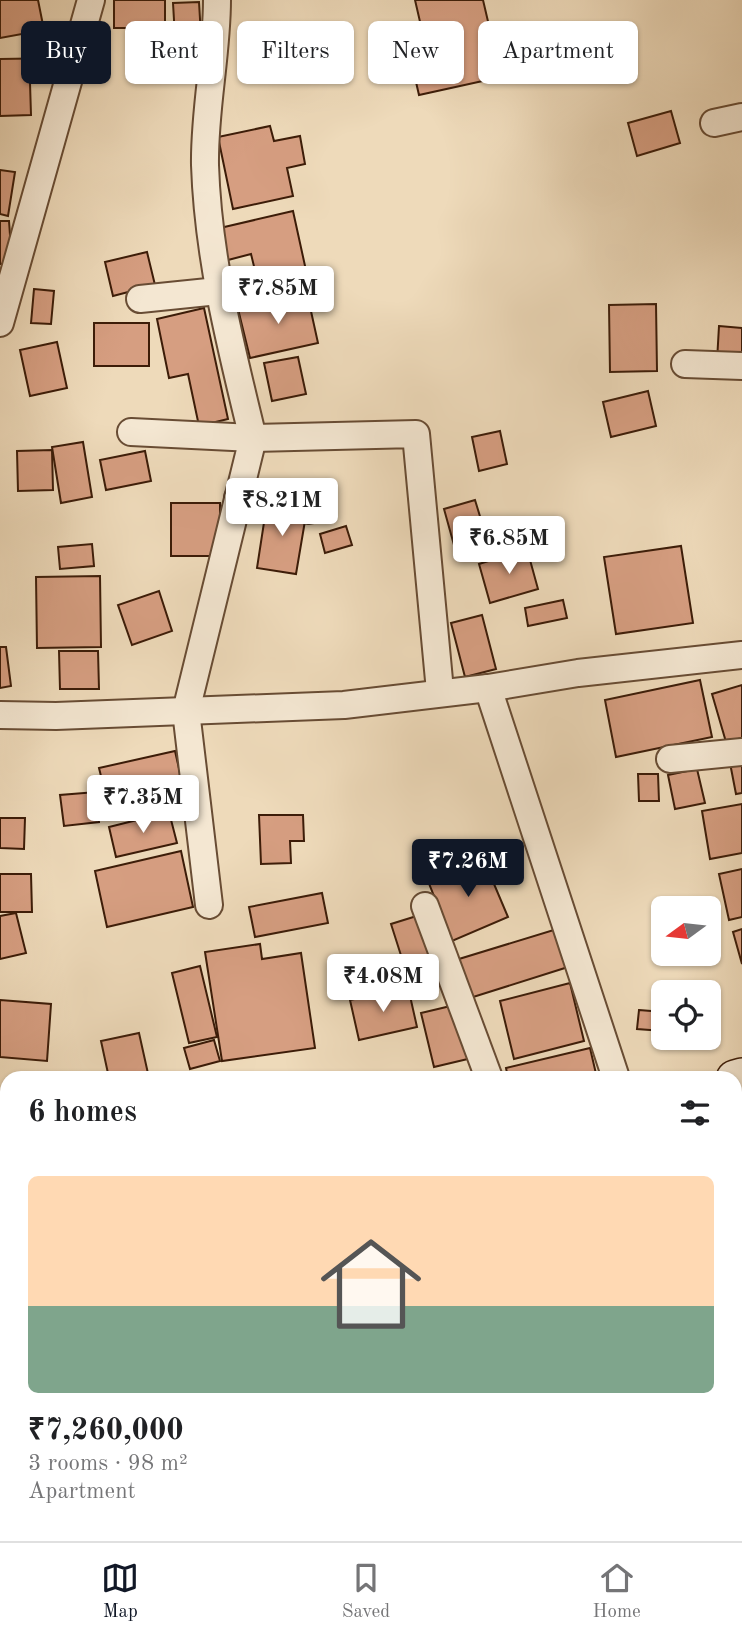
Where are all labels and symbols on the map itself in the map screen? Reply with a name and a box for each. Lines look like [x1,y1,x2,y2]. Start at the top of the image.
pin: ₹7.85M [221,266,335,326]
pin: ₹8.21M [225,478,339,538]
pin: ₹6.85M [452,516,566,576]
pin: ₹7.35M [86,776,200,835]
pin: ₹7.26M [411,839,525,899]
north arrow [651,896,721,966]
pin: ₹4.08M [326,954,440,1014]

